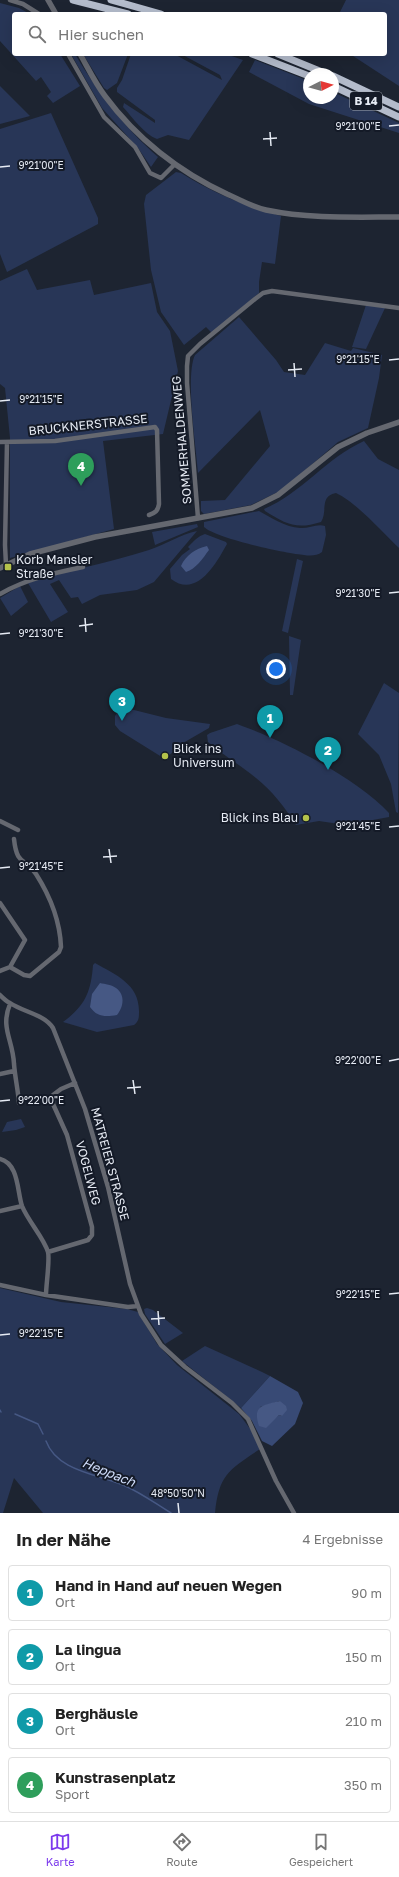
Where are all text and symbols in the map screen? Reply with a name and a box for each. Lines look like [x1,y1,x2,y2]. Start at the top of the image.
search box [12,12,387,56]
icon: search [26,23,48,45]
text: Hier suchen [58,25,144,43]
north arrow [303,68,339,104]
road number: B 14 [350,92,382,110]
text: 9°21'00"E [335,120,381,132]
text: 9°21'00"E [18,159,64,171]
text: 9°21'15"E [336,353,380,365]
street label: SOMMERHALDENWEG [168,375,195,505]
text: 9°21'15"E [19,393,63,405]
street label: BRUCKNERSTRASSE [28,411,148,438]
pin: 4 [68,453,94,486]
place label: Korb Mansler Straße [16,552,93,581]
marker: Korb Mansler Straße [3,562,13,572]
text: 9°21'30"E [336,587,380,599]
text: 9°21'30"E [19,627,63,639]
your location [266,659,286,679]
pin: 3 [109,688,135,721]
pin: 1 [257,705,283,738]
pin: 2 [315,737,341,770]
place label: Blick ins Universum [173,741,235,770]
marker: Blick ins Universum [160,751,170,761]
place label: Blick ins Blau [221,810,298,825]
marker: Blick ins Blau [301,813,311,823]
text: 9°21'45"E [336,820,380,832]
text: 9°21'45"E [19,860,63,872]
text: 9°22'00"E [335,1054,381,1066]
text: 9°22'00"E [18,1094,64,1106]
street label: MATREIER STRASSE [88,1106,133,1222]
street label: VOGELWEG [73,1139,104,1207]
text: 9°22'15"E [336,1288,380,1300]
text: 9°22'15"E [19,1327,63,1339]
water label: Heppach [80,1454,139,1490]
text: 48°50'50"N [151,1487,205,1499]
text: In der Nähe [16,1529,111,1550]
text: 4 Ergebnisse [303,1531,383,1547]
text: Hand in Hand auf neuen Wegen [55,1576,282,1594]
text: 1 [27,1585,33,1601]
text: 90 m [351,1585,382,1601]
text: Ort [55,1594,75,1610]
text: La lingua [55,1640,121,1658]
text: 2 [26,1649,34,1665]
text: 150 m [345,1649,382,1665]
text: Ort [55,1658,75,1674]
text: Berghäusle [55,1704,138,1722]
text: 3 [26,1713,34,1729]
text: 210 m [345,1713,382,1729]
text: Ort [55,1722,75,1738]
text: Kunstrasenplatz [55,1768,175,1786]
text: 4 [26,1777,34,1793]
text: 350 m [344,1777,382,1793]
text: Sport [55,1786,90,1802]
tab: Karte [46,1831,75,1868]
tab: Route [166,1831,198,1868]
tab: Gespeichert [289,1831,353,1868]

